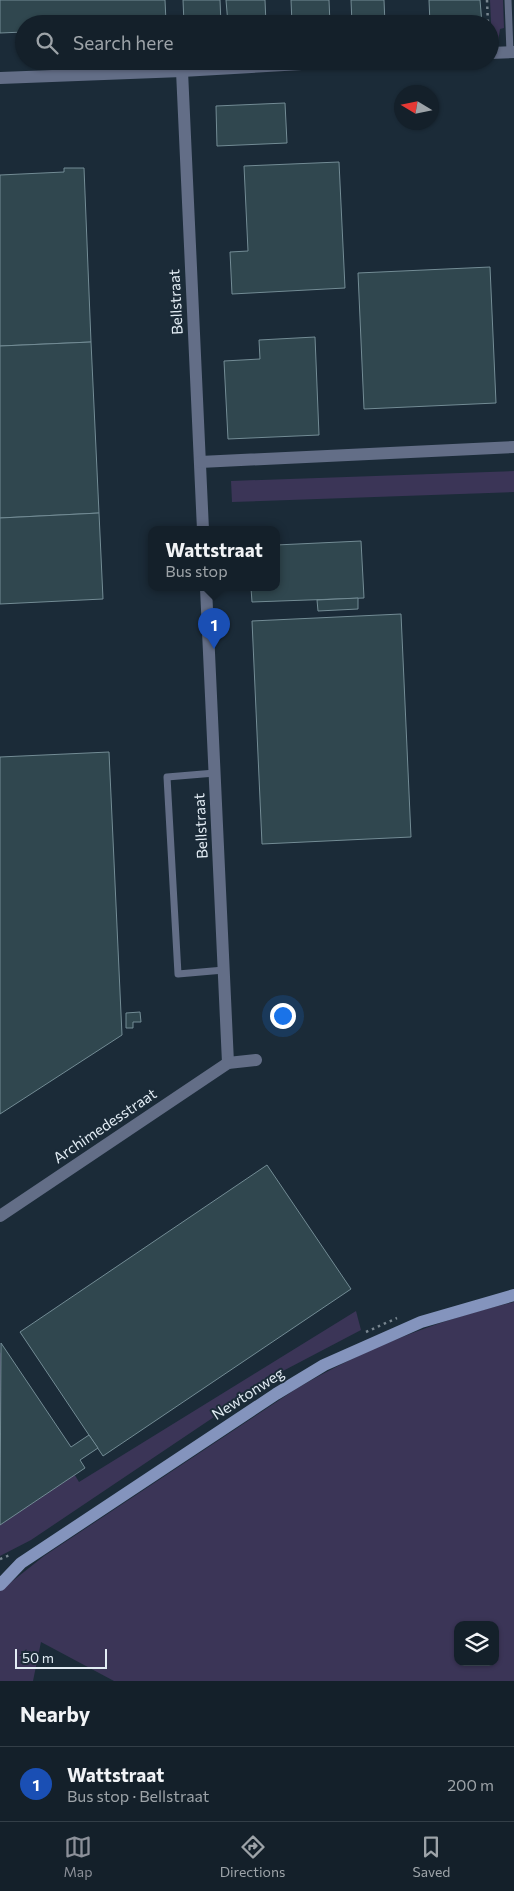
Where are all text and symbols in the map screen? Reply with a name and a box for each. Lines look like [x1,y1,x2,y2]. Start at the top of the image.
search box [15,15,499,70]
icon: search [33,29,61,57]
text: Search here [73,31,173,54]
north arrow [394,85,439,130]
street label: Bellstraat [164,269,186,335]
popup [148,526,280,591]
text: Wattstraat [165,538,263,561]
text: Bus stop [165,561,228,580]
pin: 1 [198,608,230,649]
street label: Bellstraat [189,793,211,859]
your location [270,1003,296,1029]
street label: Archimedesstraat [49,1084,160,1166]
street label: Newtonweg [208,1363,287,1423]
map controls [454,1621,499,1666]
button: layers [454,1621,499,1666]
scale bar [15,1646,108,1669]
text: 50 m [22,1649,54,1666]
text: Nearby [20,1701,90,1726]
text: Wattstraat [67,1763,164,1786]
text: 1 [32,1775,40,1794]
text: 200 m [447,1775,494,1794]
text: Bus stop · Bellstraat [67,1786,209,1805]
tab: Map [64,1833,92,1880]
tab: Directions [220,1833,285,1880]
tab: Saved [413,1833,450,1880]

